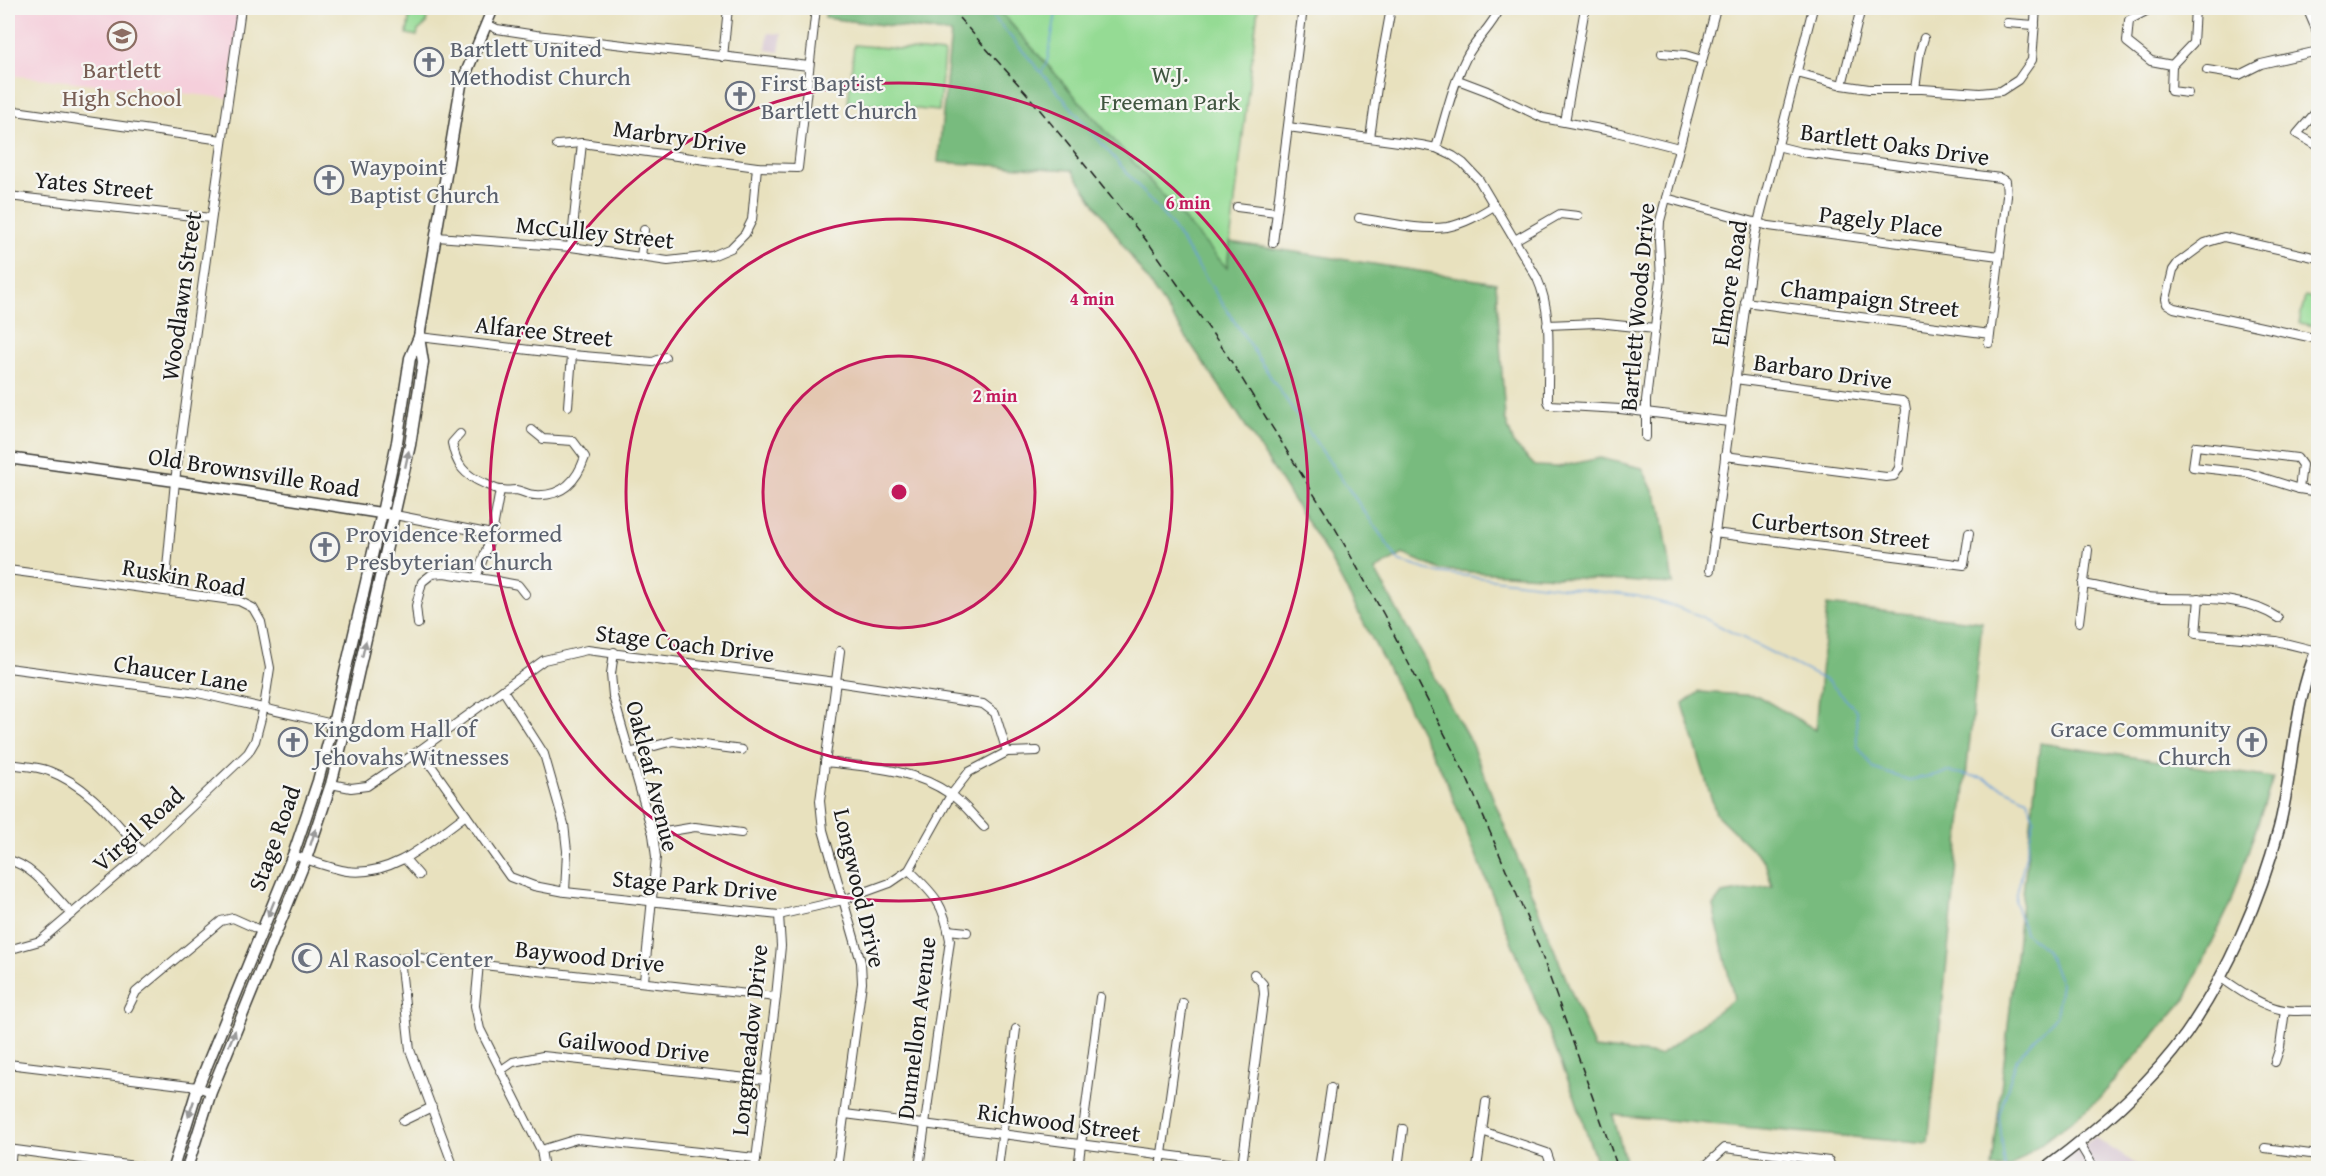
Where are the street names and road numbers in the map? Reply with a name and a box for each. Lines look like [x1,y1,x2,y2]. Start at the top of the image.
street label: Marbry Drive [611,110,749,164]
street label: Bartlett Oaks Drive [1798,113,1992,175]
street label: Yates Street [33,161,156,209]
street label: Pagely Place [1817,196,1945,246]
street label: Bartlett Woods Drive [1610,201,1664,413]
street label: McCulley Street [514,206,676,258]
street label: Woodlawn Street [152,208,210,383]
street label: Elmore Road [1702,217,1756,348]
street label: Champaign Street [1779,270,1962,326]
street label: Alfaree Street [473,306,615,356]
street label: Barbaro Drive [1751,344,1895,398]
street label: Old Brownsville Road [146,438,362,506]
street label: Curbertson Street [1750,502,1933,558]
street label: Ruskin Road [120,549,248,605]
street label: Stage Coach Drive [594,615,776,671]
street label: Chaucer Lane [111,645,251,701]
street label: Oakleaf Avenue [617,697,689,855]
street label: Virgil Road [84,778,192,880]
street label: Stage Road [239,780,309,896]
street label: Longwood Drive [825,805,895,971]
street label: Stage Park Drive [611,860,779,910]
street label: Baywood Drive [514,931,666,981]
street label: Dunnellon Avenue [887,935,945,1121]
street label: Longmeadow Drive [722,942,776,1138]
street label: Gailwood Drive [557,1021,711,1071]
street label: Richwood Street [975,1093,1143,1151]

